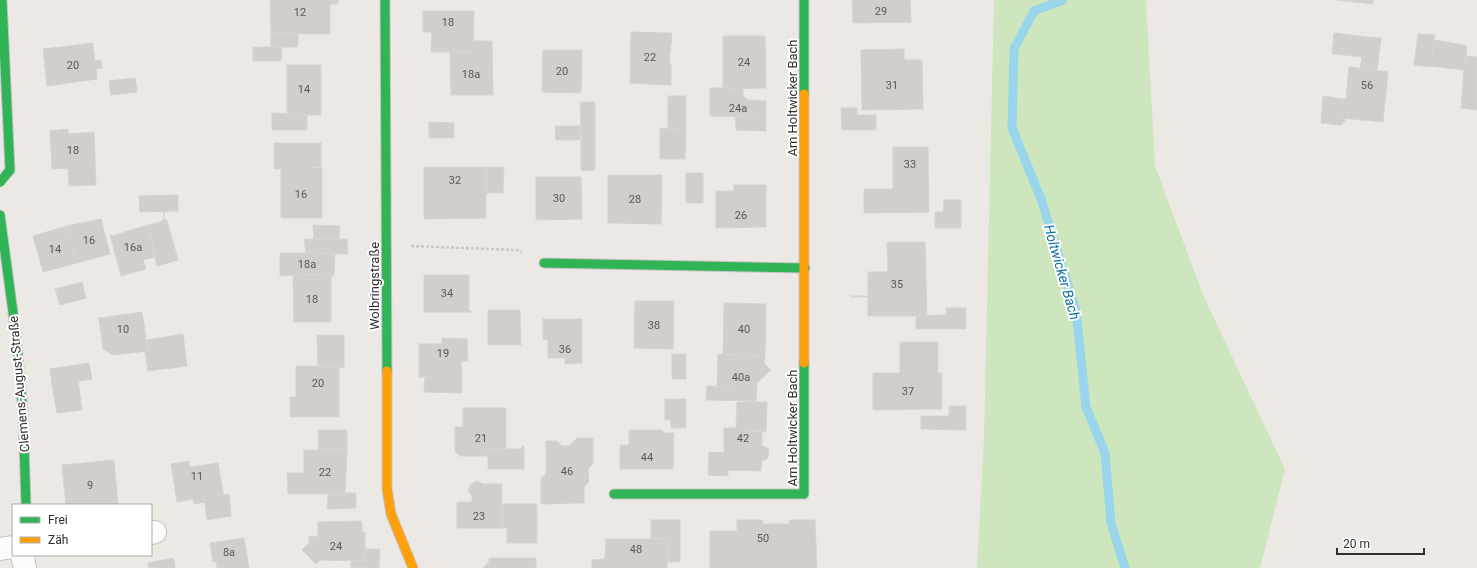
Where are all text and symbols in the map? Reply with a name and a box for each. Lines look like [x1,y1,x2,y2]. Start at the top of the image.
house number: 29 [875,5,887,18]
house number: 12 [294,6,306,19]
house number: 18 [442,16,454,29]
street label: Am Holtwicker Bach [785,39,800,157]
house number: 22 [644,51,656,64]
house number: 24 [738,56,750,69]
house number: 20 [67,59,79,72]
house number: 20 [556,65,568,78]
house number: 18a [462,68,480,81]
house number: 31 [886,79,898,92]
house number: 56 [1361,79,1373,92]
house number: 14 [298,83,310,96]
house number: 24a [729,102,747,115]
house number: 18 [67,144,79,157]
house number: 33 [904,158,916,171]
house number: 32 [449,174,461,187]
house number: 16 [295,188,307,201]
house number: 30 [553,192,565,205]
house number: 28 [629,193,641,206]
house number: 26 [735,209,747,222]
water label: Holtwicker Bach [1041,223,1083,321]
house number: 16 [83,234,95,247]
house number: 16a [124,241,142,254]
street label: Wolbringstraße [367,242,382,330]
house number: 14 [49,243,61,256]
house number: 18a [298,258,316,271]
house number: 35 [891,278,903,291]
house number: 34 [441,287,453,300]
house number: 18 [306,293,318,306]
street label: Clemens-August-Straße [6,315,32,453]
house number: 38 [648,319,660,332]
house number: 10 [117,323,129,336]
house number: 40 [738,323,750,336]
house number: 36 [559,343,571,356]
house number: 19 [437,347,449,360]
street label: Am Holtwicker Bach [785,369,800,487]
house number: 40a [732,371,750,384]
house number: 20 [312,377,324,390]
house number: 37 [902,385,914,398]
house number: 21 [475,432,487,445]
house number: 42 [737,432,749,445]
house number: 44 [641,451,653,464]
house number: 46 [561,465,573,478]
house number: 22 [319,466,331,479]
house number: 11 [191,470,203,483]
house number: 9 [87,479,93,492]
legend [12,504,152,556]
house number: 23 [473,510,485,523]
text: Frei [48,513,68,527]
scale bar [1337,530,1424,556]
house number: 50 [757,532,769,545]
text: Zäh [48,533,68,547]
text: 20 m [1343,537,1370,551]
house number: 24 [330,540,342,553]
house number: 48 [630,543,642,556]
house number: 8a [223,546,235,559]

